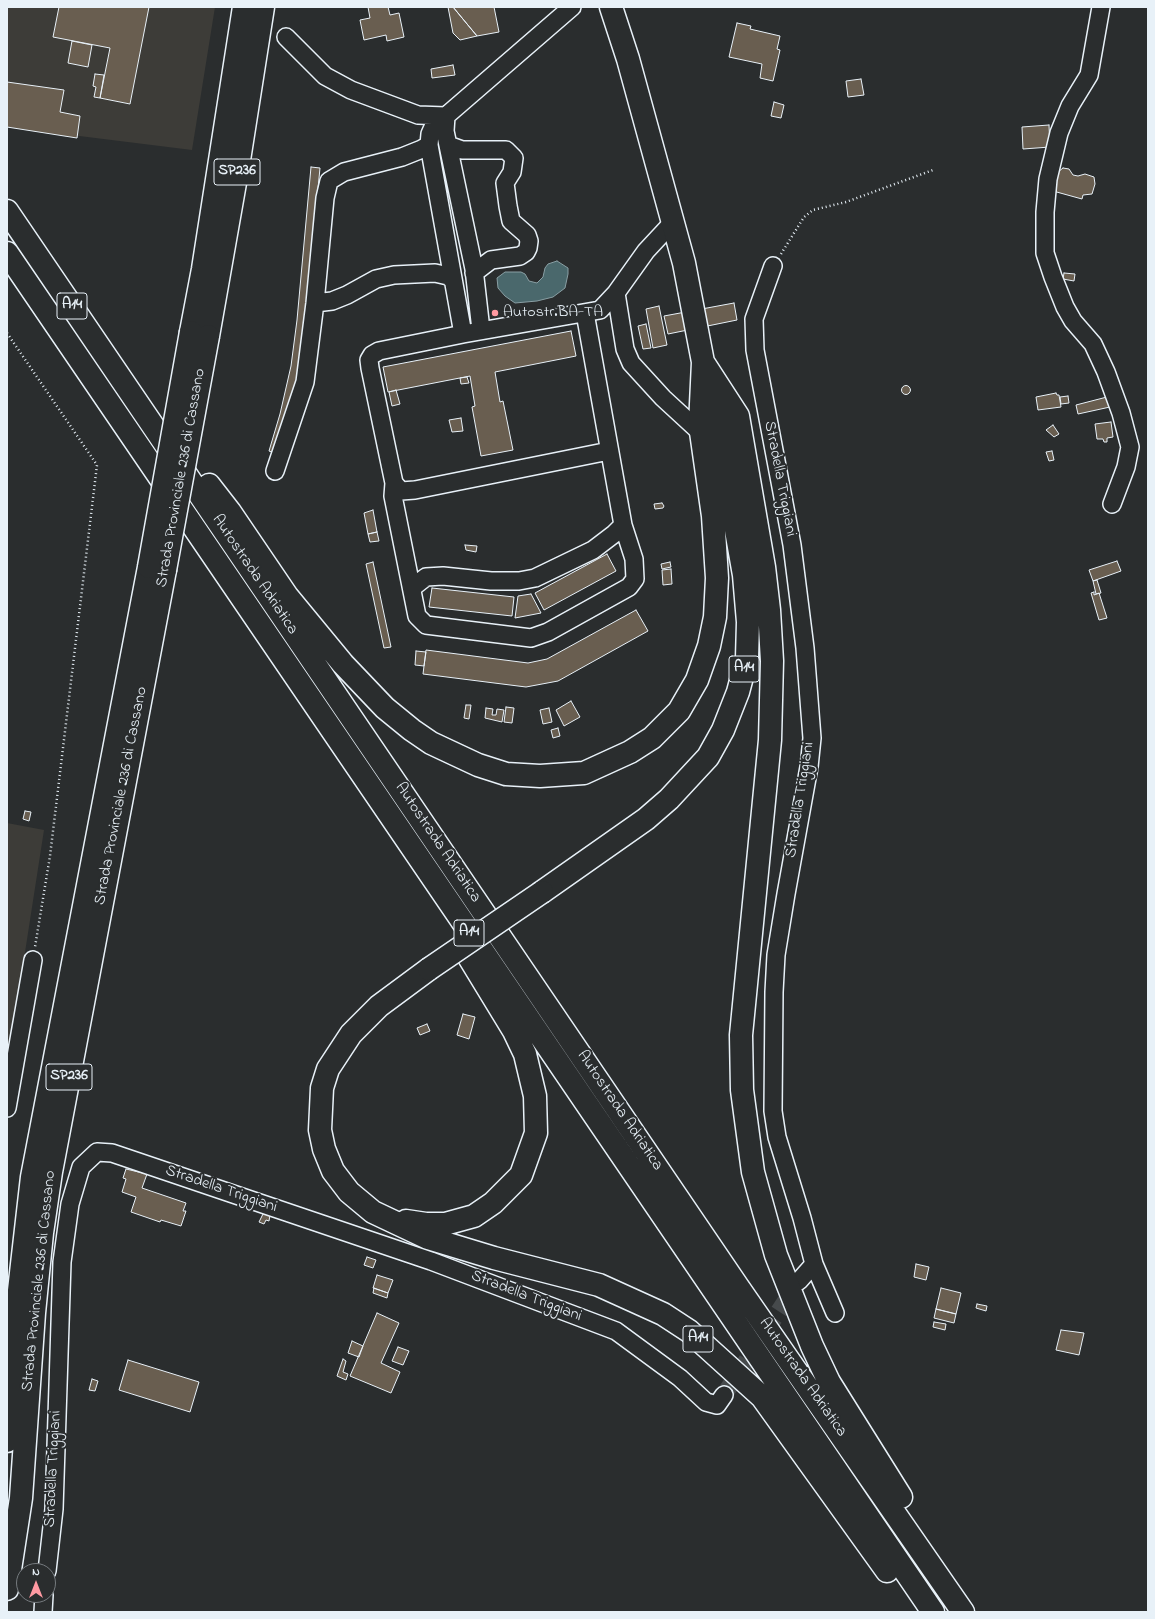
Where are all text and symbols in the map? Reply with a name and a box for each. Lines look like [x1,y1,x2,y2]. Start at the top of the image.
road number: SP236 [214,159,260,185]
road number: A14 [57,293,87,319]
place label: Autostr.BA-TA [503,303,603,323]
marker: Autostr.BA-TA [490,308,500,318]
street label: Strada Provinciale 236 di Cassano [153,367,211,589]
street label: Stradella Triggiani [758,420,800,538]
street label: Autostrada Adriatica [207,511,301,639]
road number: A14 [729,656,759,682]
street label: Strada Provinciale 236 di Cassano [91,685,153,907]
street label: Stradella Triggiani [782,741,820,859]
street label: Autostrada Adriatica [390,779,484,907]
road number: A14 [454,920,484,946]
street label: Autostrada Adriatica [572,1047,666,1175]
road number: SP236 [46,1064,92,1090]
street label: Stradella Triggiani [163,1162,279,1218]
street label: Strada Provinciale 236 di Cassano [19,1170,61,1392]
street label: Stradella Triggiani [468,1267,584,1327]
street label: Autostrada Adriatica [754,1315,850,1441]
road number: A14 [683,1326,713,1352]
street label: Stradella Triggiani [41,1410,67,1528]
north arrow [16,1563,56,1603]
text: N [32,1564,40,1580]

